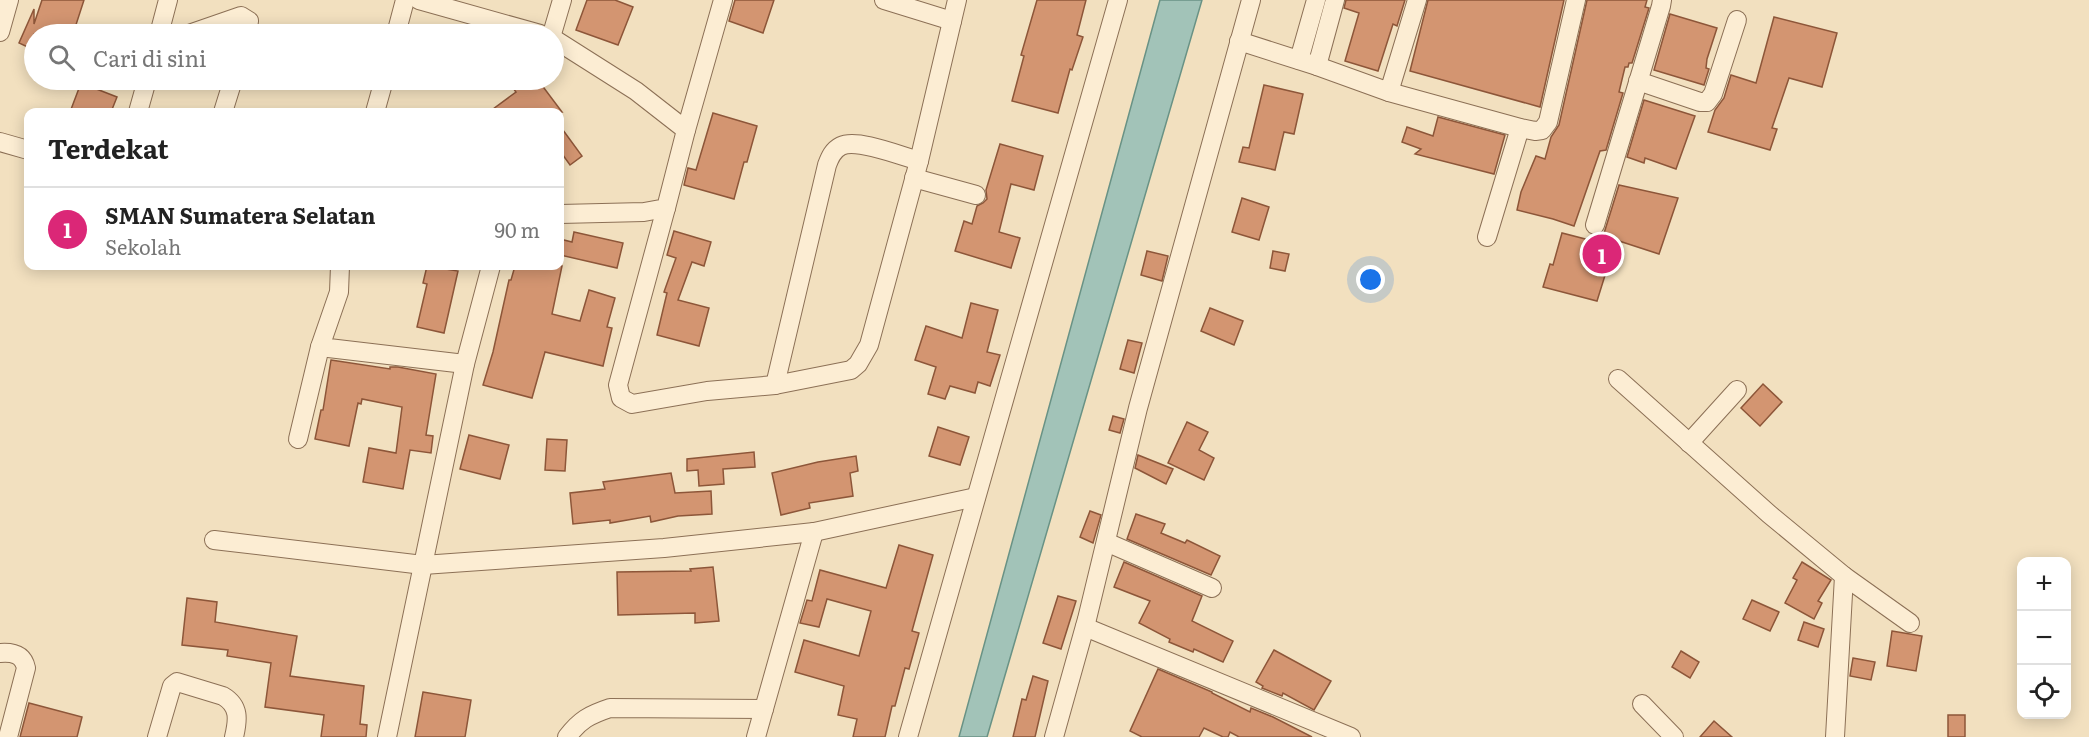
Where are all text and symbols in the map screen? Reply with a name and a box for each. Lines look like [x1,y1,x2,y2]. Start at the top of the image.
search box [24,24,564,90]
icon: search [45,41,78,74]
text: Cari di sini [93,41,206,74]
text: Terdekat [48,128,169,167]
text: SMAN Sumatera Selatan [105,198,376,231]
text: 1 [63,214,72,244]
text: 90 m [495,214,540,244]
text: Sekolah [105,231,181,261]
pin: 1 [1582,232,1622,276]
your location [1356,265,1385,294]
map controls [2017,557,2071,719]
button: + [2017,557,2071,611]
button: − [2017,611,2071,665]
button: locate [2017,665,2071,719]

